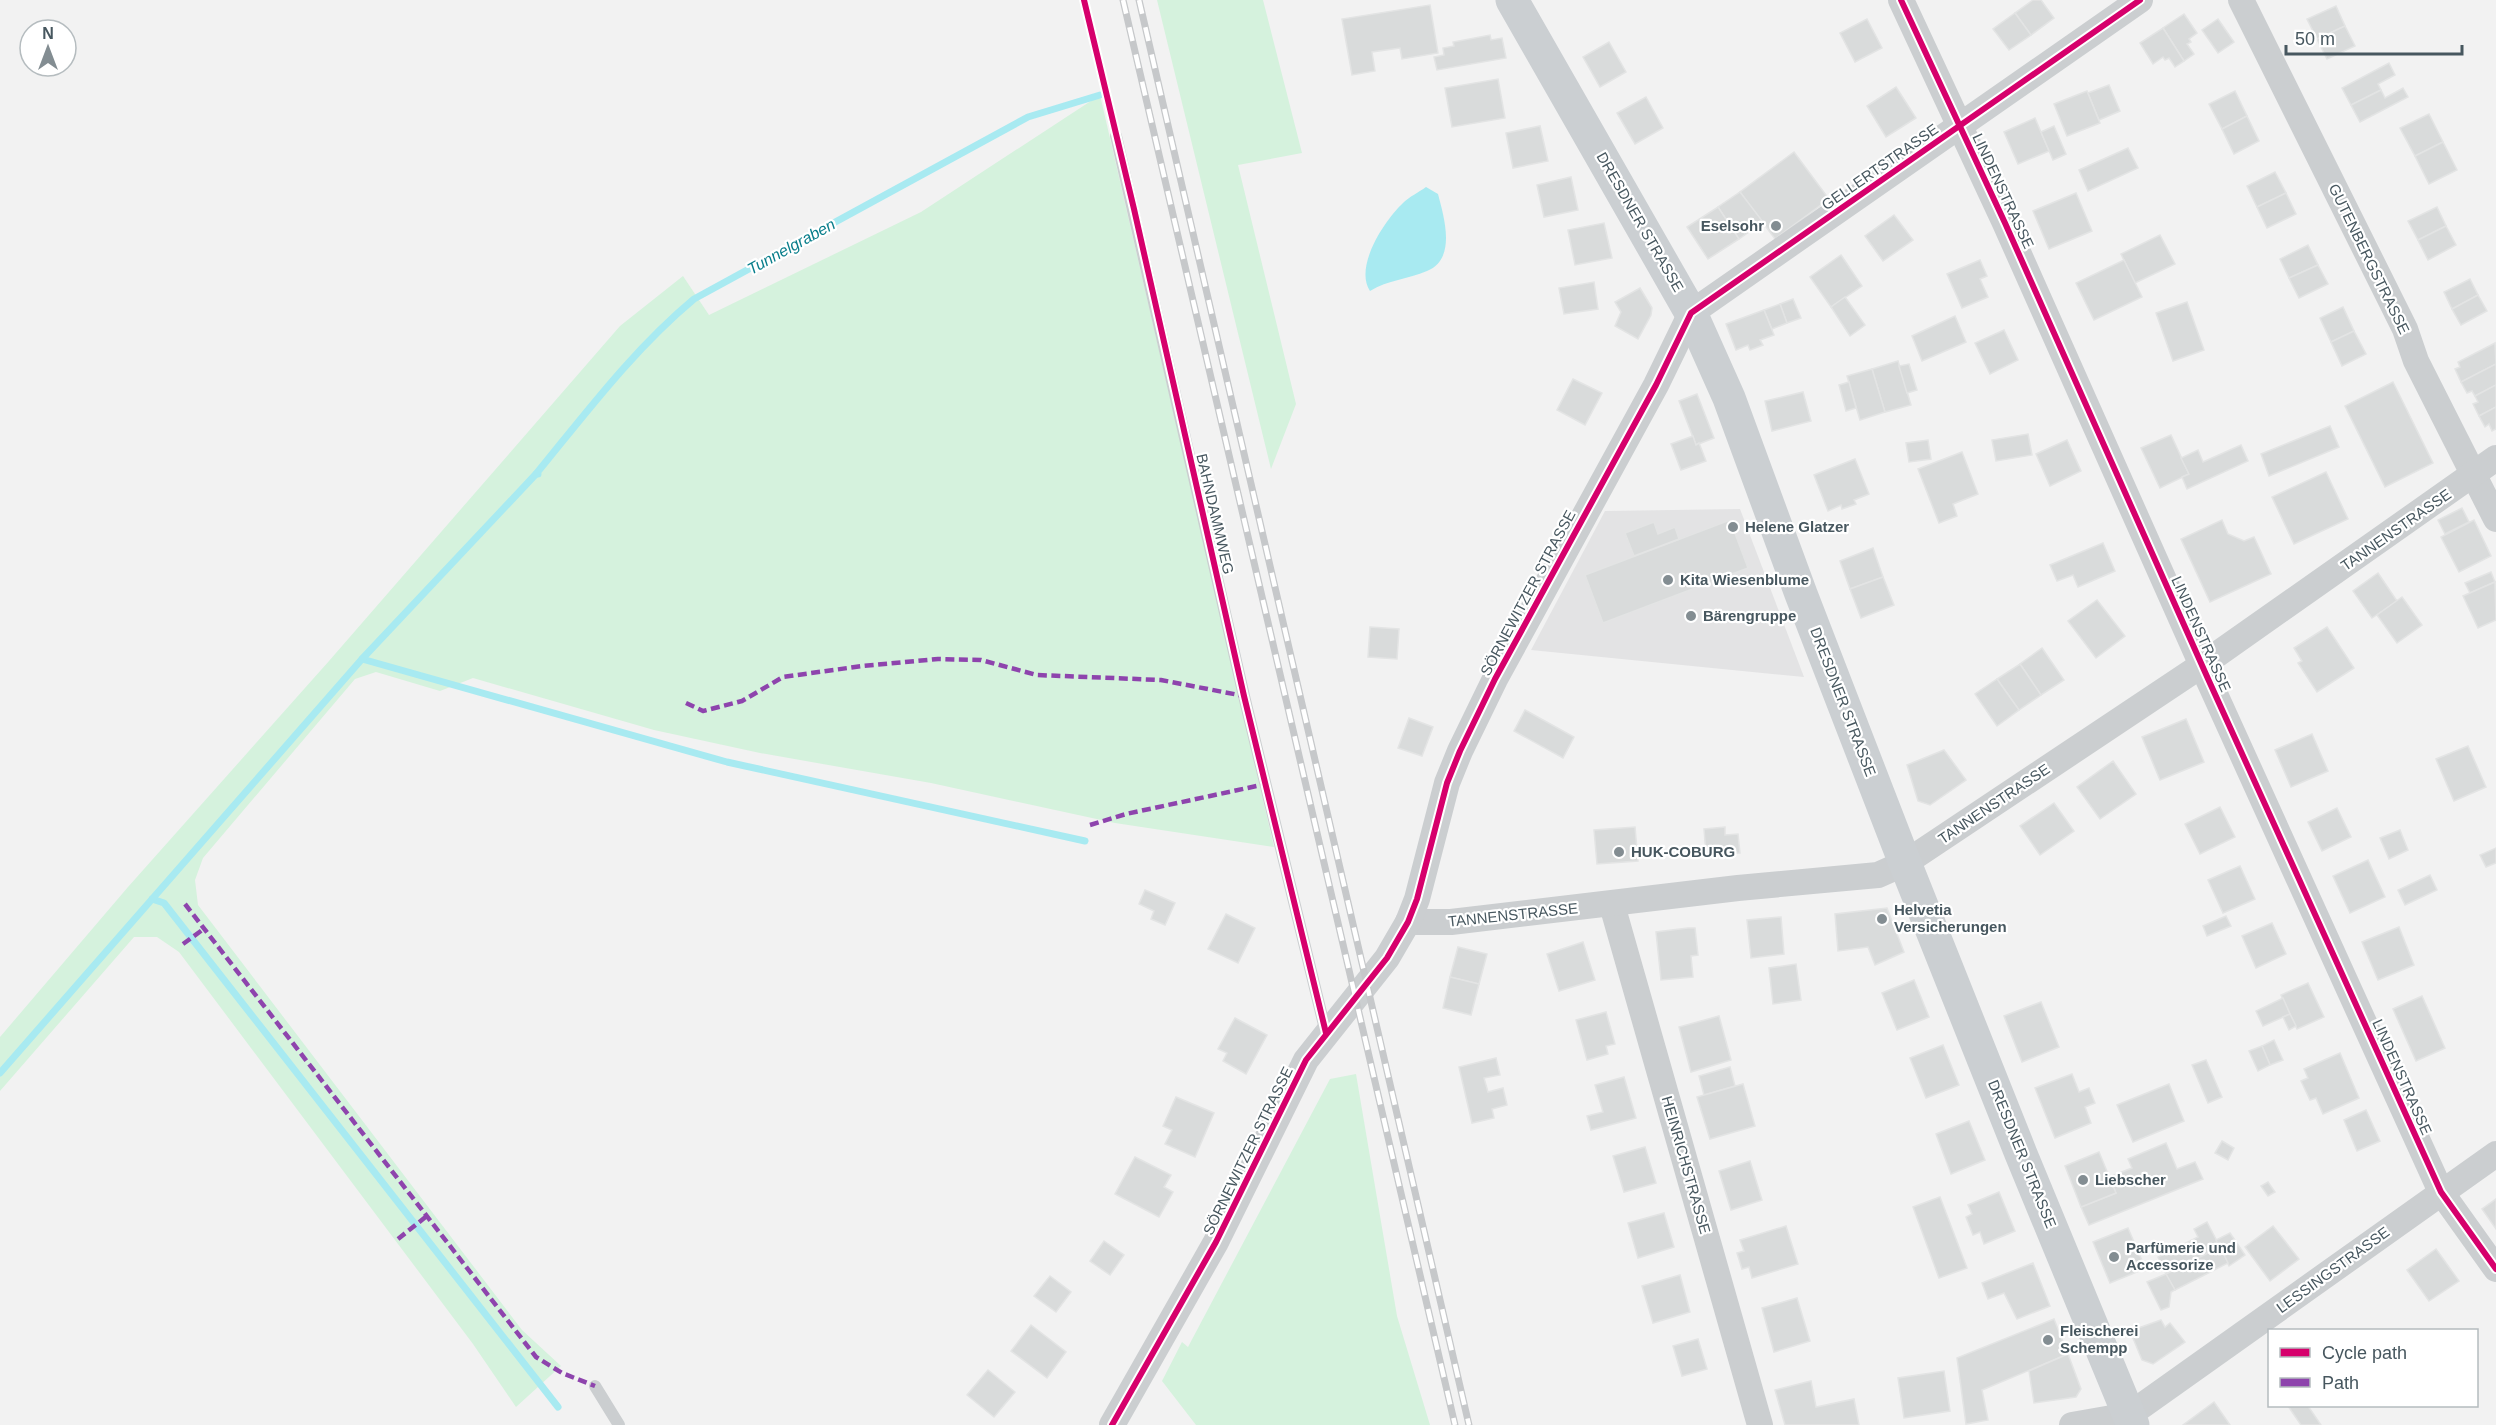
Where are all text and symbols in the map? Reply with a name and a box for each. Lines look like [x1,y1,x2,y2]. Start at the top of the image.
north arrow [18,18,78,78]
scale bar [2286,18,2462,56]
text: N [42,25,54,42]
text: 50 m [2295,29,2335,49]
street label: GELLERTSTRASSE [1818,120,1941,213]
street label: LINDENSTRASSE [1969,131,2038,251]
street label: DRESDNER STRASSE [1593,149,1687,295]
street label: GUTENBERGSTRASSE [2326,181,2413,337]
water label: Tunnelgraben [744,215,838,278]
place label: Eselsohr [1701,217,1764,234]
marker: Eselsohr [1769,219,1783,233]
street label: BAHNDAMMWEG [1193,452,1238,576]
street label: TANNENSTRASSE [2337,485,2454,574]
street label: SÖRNEWITZER STRASSE [1477,507,1578,678]
place label: Helene Glatzer [1745,518,1849,535]
marker: Helene Glatzer [1726,520,1740,534]
place label: Kita Wiesenblume [1680,571,1809,588]
marker: Kita Wiesenblume [1661,573,1675,587]
street label: LINDENSTRASSE [2168,573,2235,694]
place label: Bärengruppe [1703,607,1796,624]
marker: Bärengruppe [1684,609,1698,623]
street label: DRESDNER STRASSE [1807,625,1880,779]
street label: TANNENSTRASSE [1935,760,2053,847]
place label: HUK-COBURG [1631,843,1735,860]
marker: HUK-COBURG [1612,845,1626,859]
street label: TANNENSTRASSE [1447,899,1579,930]
place label: Helvetia Versicherungen [1894,901,2007,935]
marker: Helvetia Versicherungen [1875,912,1889,926]
street label: LINDENSTRASSE [2369,1016,2436,1137]
street label: SÖRNEWITZER STRASSE [1199,1064,1296,1238]
street label: DRESDNER STRASSE [1985,1077,2060,1230]
street label: HEINRICHSTRASSE [1659,1094,1714,1236]
place label: Liebscher [2095,1171,2166,1188]
marker: Liebscher [2076,1173,2090,1187]
street label: LESSINGSTRASSE [2273,1223,2392,1316]
place label: Parfümerie und Accessorize [2126,1239,2236,1273]
marker: Parfümerie und Accessorize [2107,1250,2121,1264]
place label: Fleischerei Schempp [2060,1322,2138,1356]
legend [2268,1329,2478,1407]
marker: Fleischerei Schempp [2041,1333,2055,1347]
text: Cycle path [2322,1343,2407,1363]
text: Path [2322,1373,2359,1393]

